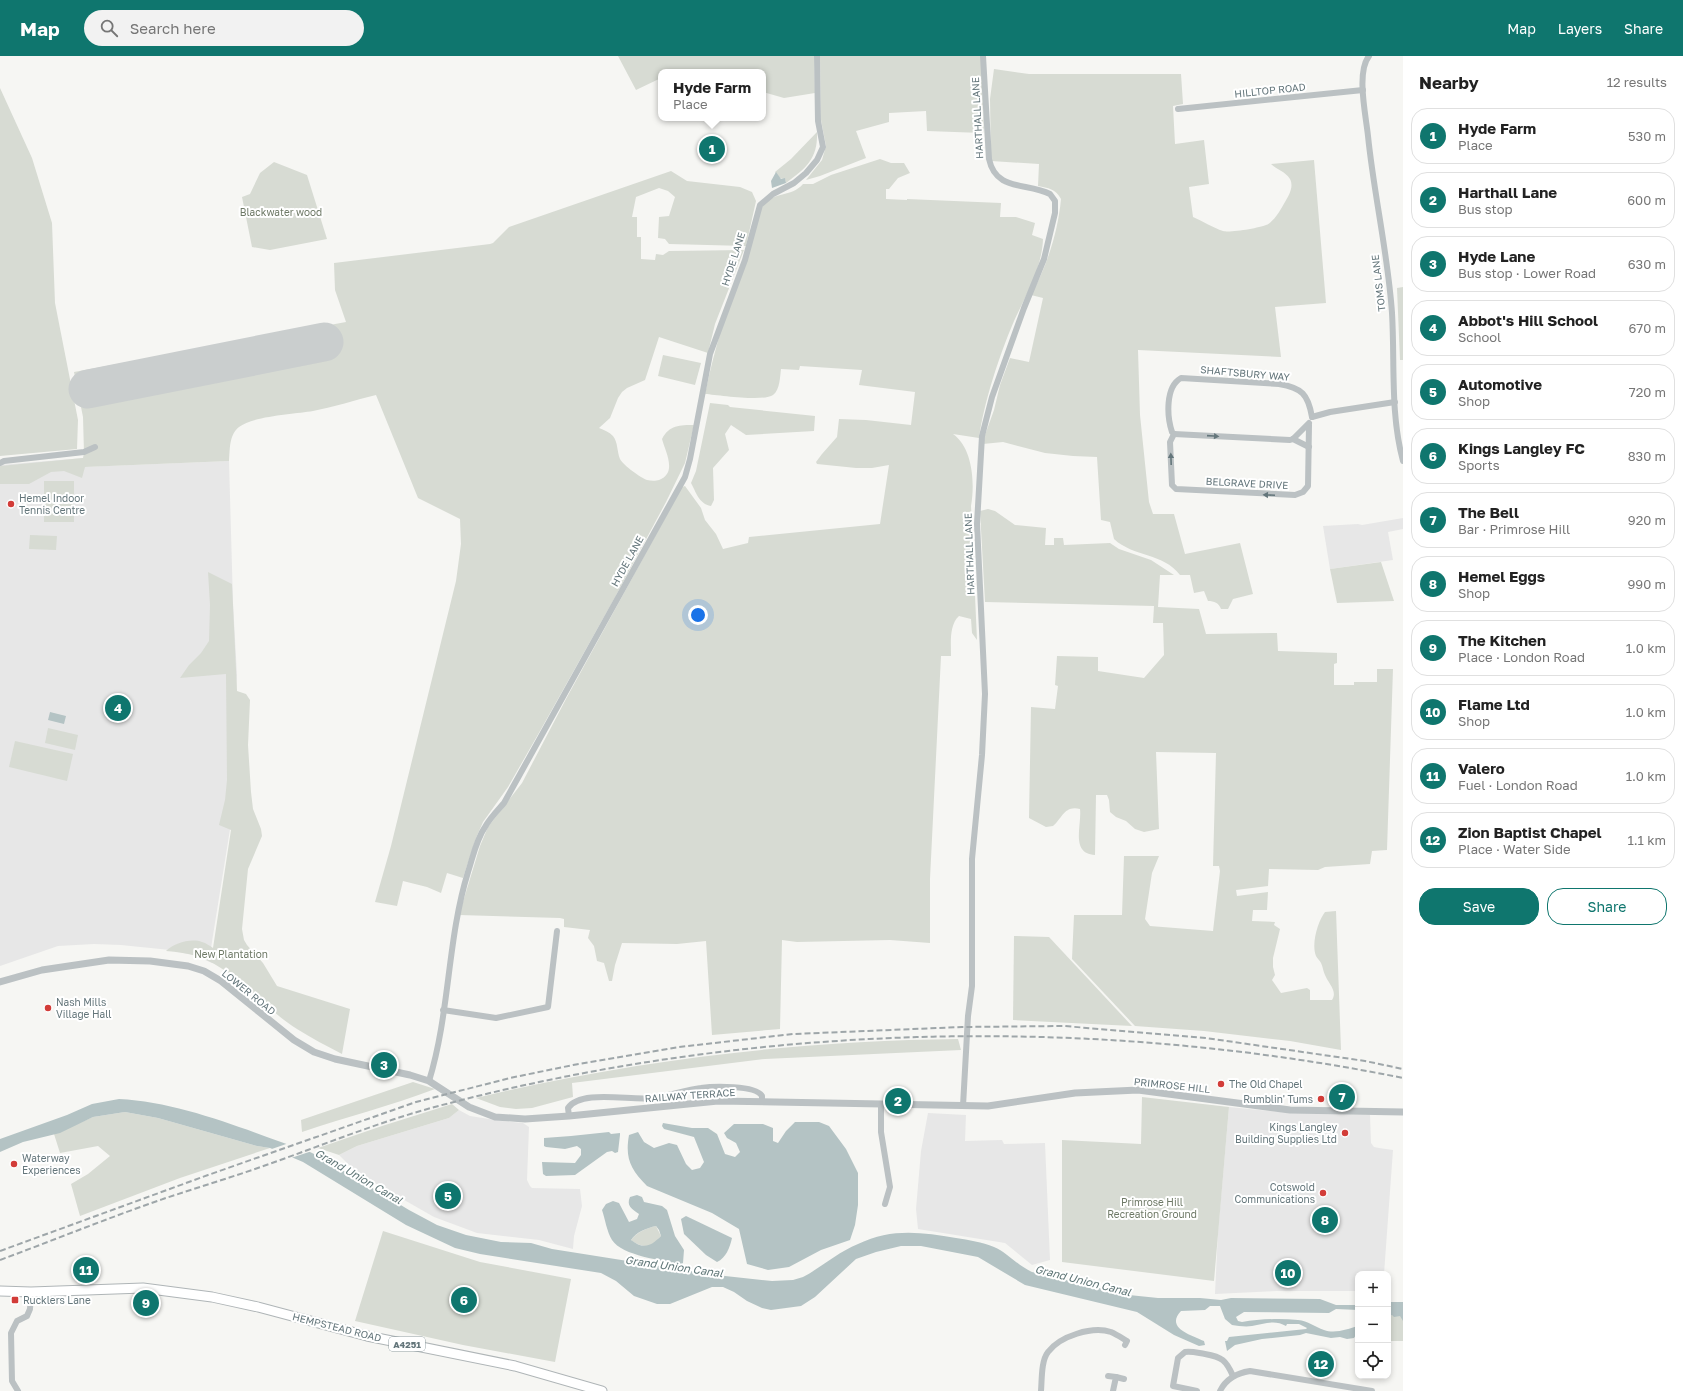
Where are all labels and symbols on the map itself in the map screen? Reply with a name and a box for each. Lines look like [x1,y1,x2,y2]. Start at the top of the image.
street label: HARTHALL LANE [969,77,985,159]
street label: HILLTOP ROAD [1234,80,1306,100]
pin: 1 [699,134,725,164]
park label: Blackwater wood [240,206,322,218]
street label: HYDE LANE [719,231,747,287]
street label: TOMS LANE [1369,254,1387,312]
street label: SHAFTSBURY WAY [1200,363,1291,383]
one-way arrow [1207,433,1219,440]
one-way arrow [1167,453,1174,465]
street label: BELGRAVE DRIVE [1205,475,1289,491]
one-way arrow [1263,491,1275,498]
place label: Hemel Indoor Tennis Centre [19,492,85,516]
marker: Hemel Indoor Tennis Centre [6,499,16,509]
street label: HARTHALL LANE [962,513,976,595]
street label: HYDE LANE [608,534,646,588]
your location [688,605,708,625]
pin: 4 [105,693,131,723]
park label: New Plantation [194,948,268,960]
street label: LOWER ROAD [220,967,278,1017]
place label: Nash Mills Village Hall [56,996,112,1020]
marker: Nash Mills Village Hall [43,1003,53,1013]
pin: 3 [371,1050,397,1080]
street label: PRIMROSE HILL [1133,1075,1211,1095]
place label: The Old Chapel [1229,1078,1303,1090]
marker: The Old Chapel [1216,1079,1226,1089]
pin: 7 [1329,1082,1355,1112]
street label: RAILWAY TERRACE [644,1086,736,1104]
pin: 2 [885,1086,911,1116]
place label: Rumblin' Tums [1243,1093,1313,1105]
marker: Rumblin' Tums [1316,1094,1326,1104]
place label: Kings Langley Building Supplies Ltd [1235,1121,1337,1145]
marker: Kings Langley Building Supplies Ltd [1340,1128,1350,1138]
water label: Grand Union Canal [313,1146,405,1206]
place label: Waterway Experiences [22,1152,81,1176]
marker: Waterway Experiences [9,1159,19,1169]
pin: 5 [435,1181,461,1211]
place label: Cotswold Communications [1234,1181,1315,1205]
marker: Cotswold Communications [1318,1188,1328,1198]
park label: Primrose Hill Recreation Ground [1107,1196,1197,1220]
pin: 8 [1312,1205,1338,1235]
water label: Grand Union Canal [624,1253,724,1279]
pin: 11 [73,1255,99,1285]
pin: 10 [1275,1258,1301,1288]
water label: Grand Union Canal [1034,1262,1133,1298]
pin: 6 [451,1285,477,1315]
pin: 9 [133,1288,159,1318]
place label: Rucklers Lane [23,1294,91,1306]
marker: Rucklers Lane [10,1295,20,1305]
street label: HEMPSTEAD ROAD [291,1310,383,1344]
road number: A4251 [389,1337,425,1351]
pin: 12 [1308,1349,1334,1379]

